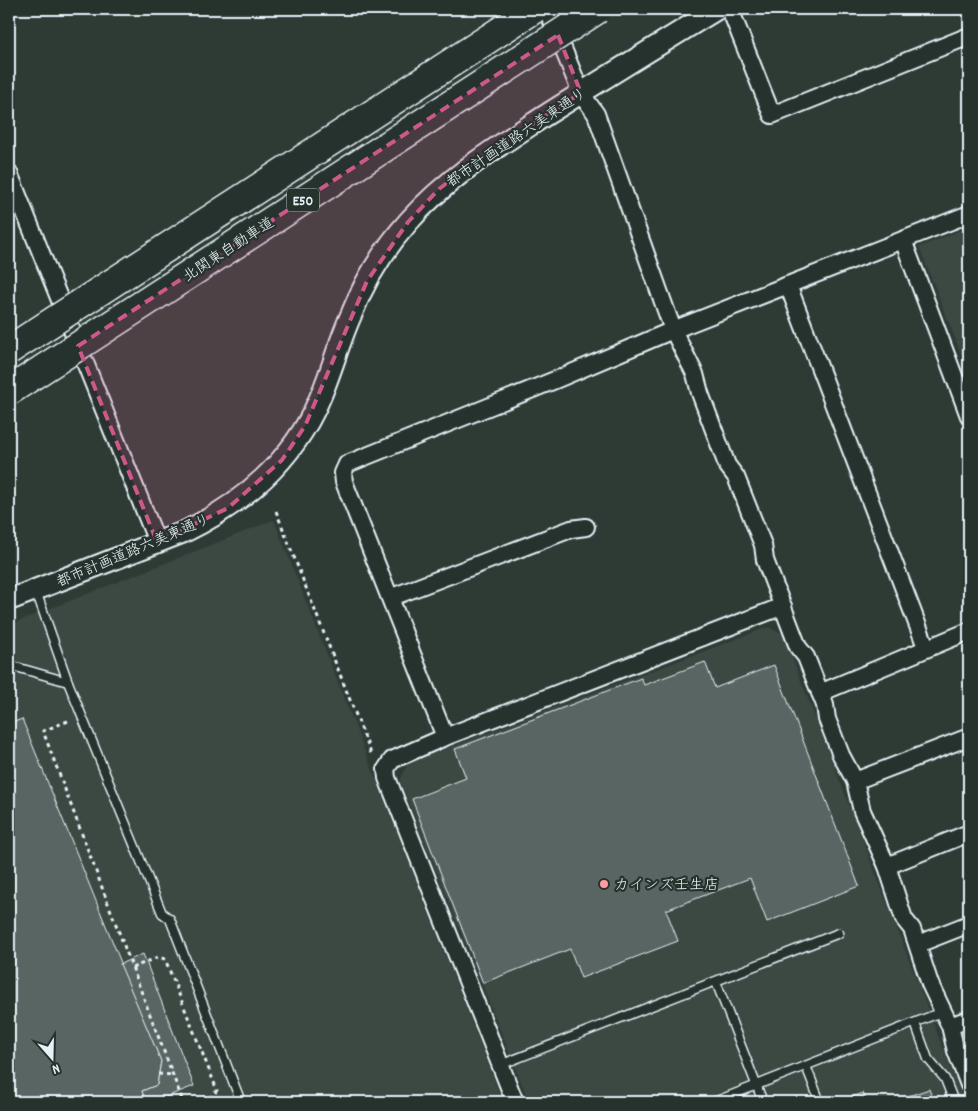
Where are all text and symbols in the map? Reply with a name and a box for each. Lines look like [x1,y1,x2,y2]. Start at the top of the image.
street label: 都市計画道路六美東通り [443,83,592,194]
road number: E50 [287,188,319,212]
street label: 北関東自動車道 [179,213,279,289]
street label: 都市計画道路六美東通り [54,509,214,594]
place label: カインズ壬生店 [614,875,719,897]
marker: カインズ壬生店 [598,878,610,890]
north arrow [28,1034,78,1084]
text: N [49,1058,62,1079]

